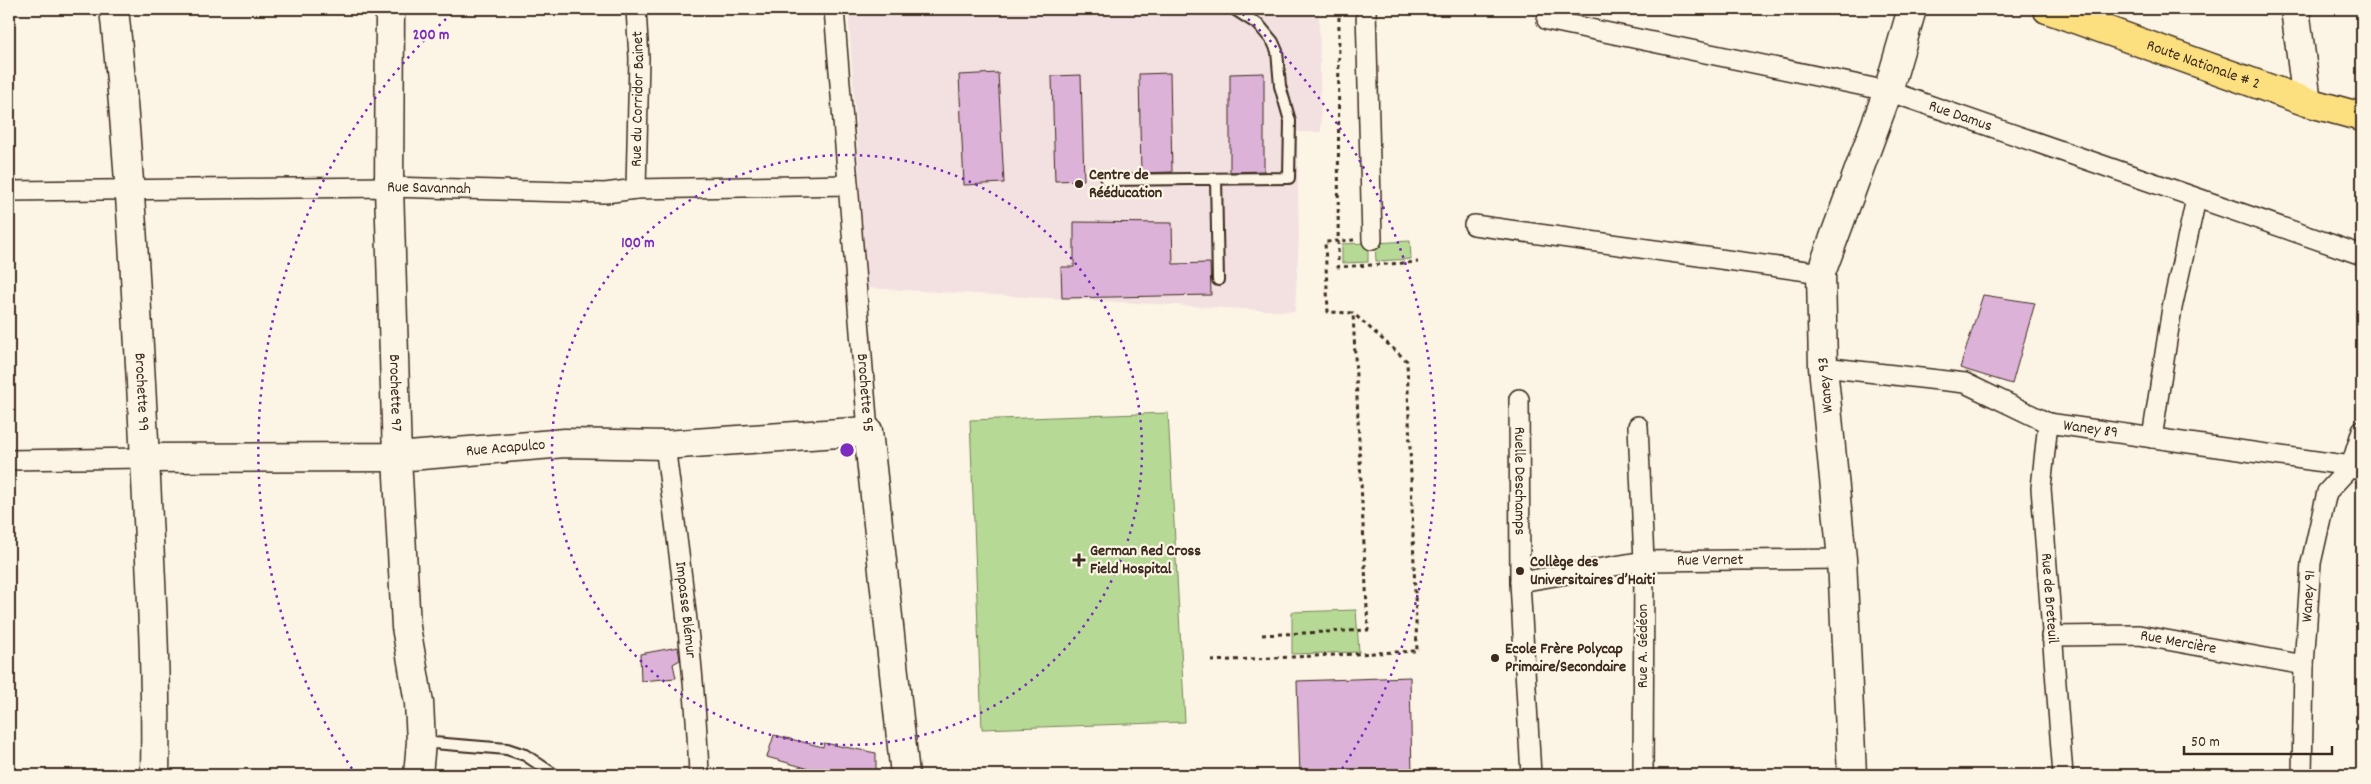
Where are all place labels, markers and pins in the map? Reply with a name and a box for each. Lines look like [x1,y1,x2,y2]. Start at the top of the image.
place label: Centre de Rééducation [1089,164,1162,205]
marker: Centre de Rééducation [1073,178,1085,190]
centre of rings [838,441,856,459]
place label: German Red Cross Field Hospital [1090,540,1201,581]
place label: Collège des Universitaires d’Haiti [1530,551,1655,592]
marker: German Red Cross Field Hospital [1072,553,1086,567]
marker: Collège des Universitaires d’Haiti [1514,565,1526,577]
place label: Ecole Frère Polycap Primaire/Secondaire [1505,638,1626,679]
marker: Ecole Frère Polycap Primaire/Secondaire [1489,652,1501,664]

